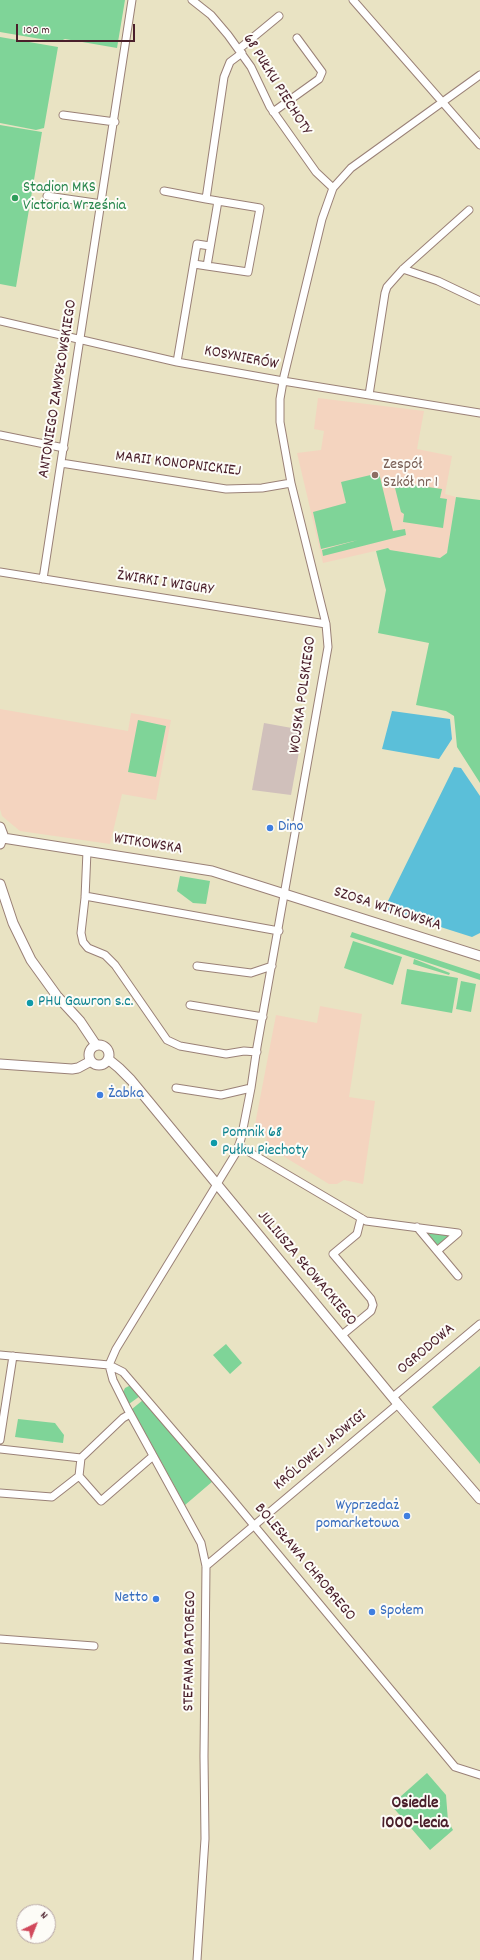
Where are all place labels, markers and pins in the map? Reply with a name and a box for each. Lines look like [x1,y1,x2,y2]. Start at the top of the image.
place label: Stadion MKS Victoria Września [23,179,126,217]
marker: Stadion MKS Victoria Września [10,193,20,203]
place label: Zespół Szkół nr 1 [383,456,438,494]
marker: Zespół Szkół nr 1 [370,470,380,480]
place label: Dino [278,818,304,838]
marker: Dino [265,823,275,833]
place label: PHU Gawron s.c. [38,993,133,1013]
marker: PHU Gawron s.c. [25,998,35,1008]
place label: Żabka [108,1085,144,1105]
marker: Żabka [95,1090,105,1100]
place label: Pomnik 68 Pułku Piechoty [222,1124,308,1162]
marker: Pomnik 68 Pułku Piechoty [209,1138,219,1148]
place label: Wyprzedaż pomarketowa [316,1497,399,1535]
marker: Wyprzedaż pomarketowa [402,1511,412,1521]
place label: Netto [114,1589,148,1609]
marker: Netto [151,1594,161,1604]
place label: Społem [380,1602,424,1622]
marker: Społem [367,1607,377,1617]

